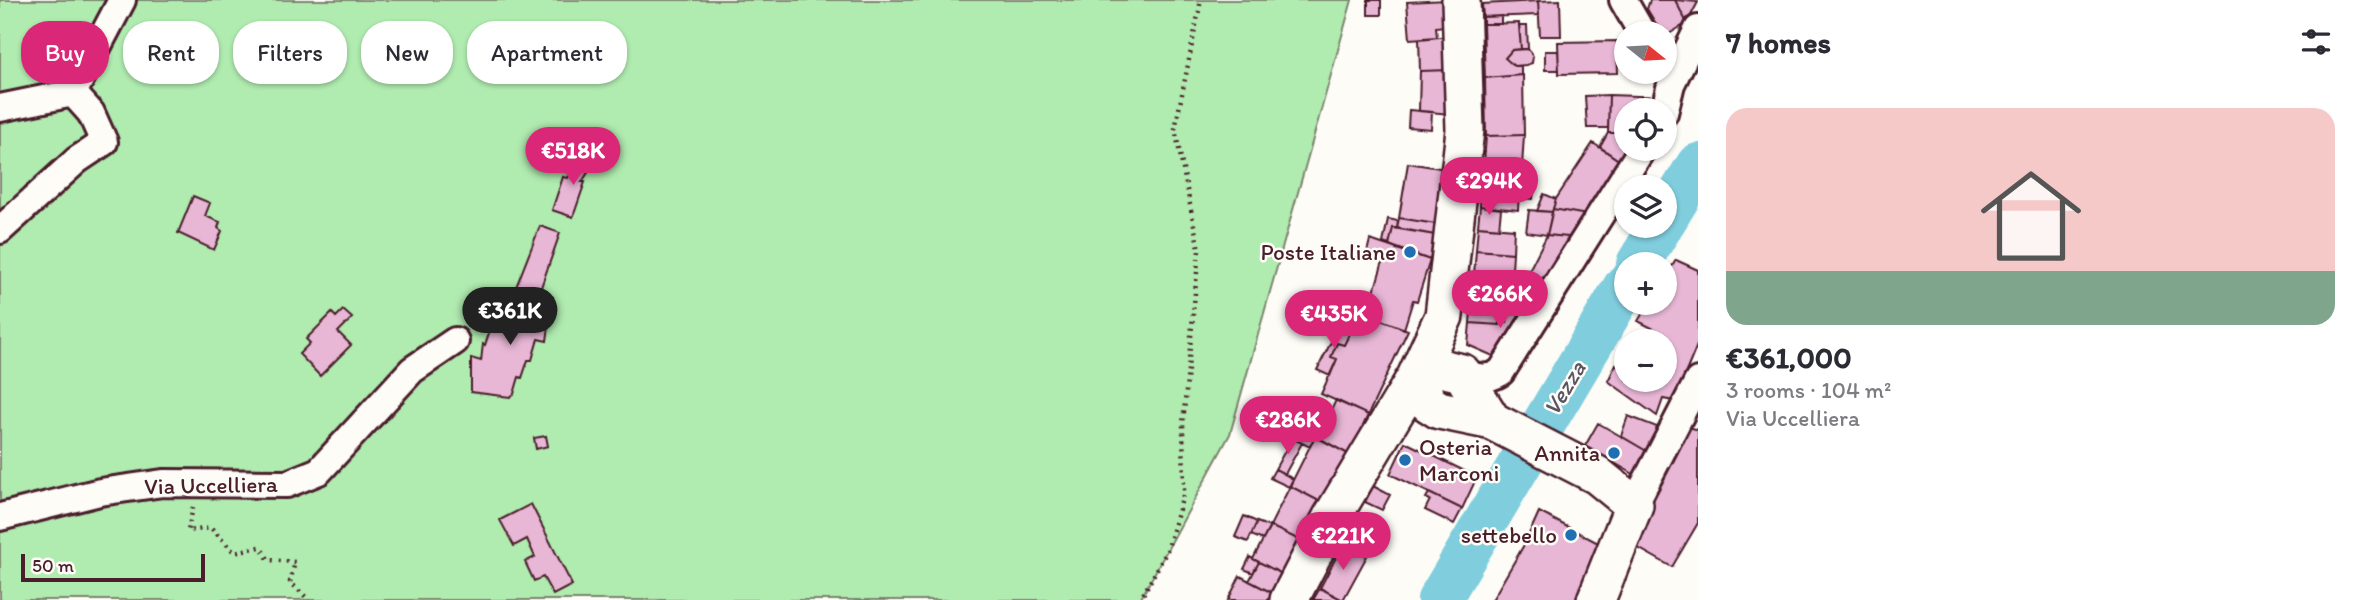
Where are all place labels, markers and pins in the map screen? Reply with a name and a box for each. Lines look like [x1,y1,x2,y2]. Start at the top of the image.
pin: €518K [524,128,622,187]
pin: €294K [1440,158,1538,217]
place label: Poste Italiane [1261,238,1396,266]
marker: Poste Italiane [1402,244,1418,260]
pin: €266K [1451,270,1549,330]
pin: €361K [461,288,559,347]
pin: €435K [1285,290,1383,350]
pin: €286K [1239,396,1337,456]
place label: Osteria Marconi [1419,433,1499,487]
place label: Annita [1534,439,1600,467]
marker: Annita [1606,445,1622,461]
marker: Osteria Marconi [1397,452,1413,468]
pin: €221K [1294,512,1392,572]
place label: settebello [1461,521,1557,549]
marker: settebello [1563,527,1579,543]

